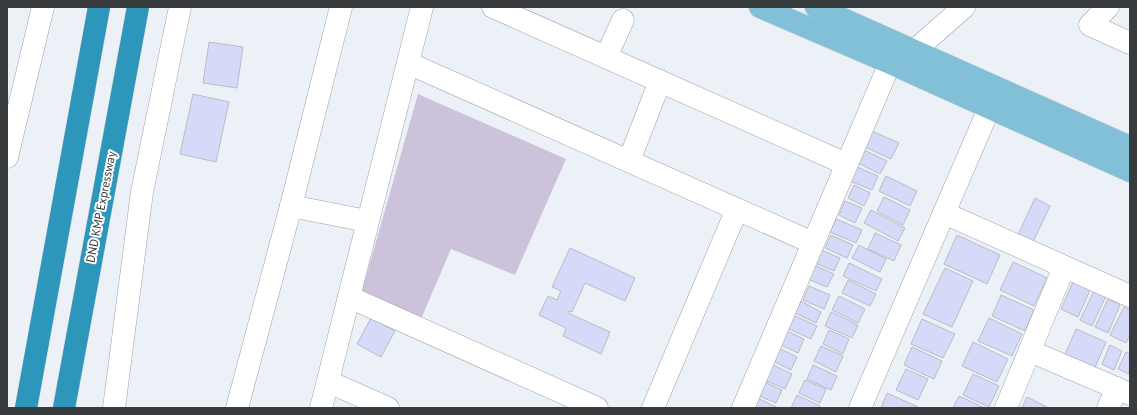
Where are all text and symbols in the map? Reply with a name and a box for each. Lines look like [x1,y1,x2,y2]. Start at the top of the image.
street label: DND KMP Expressway [82,150,119,264]

